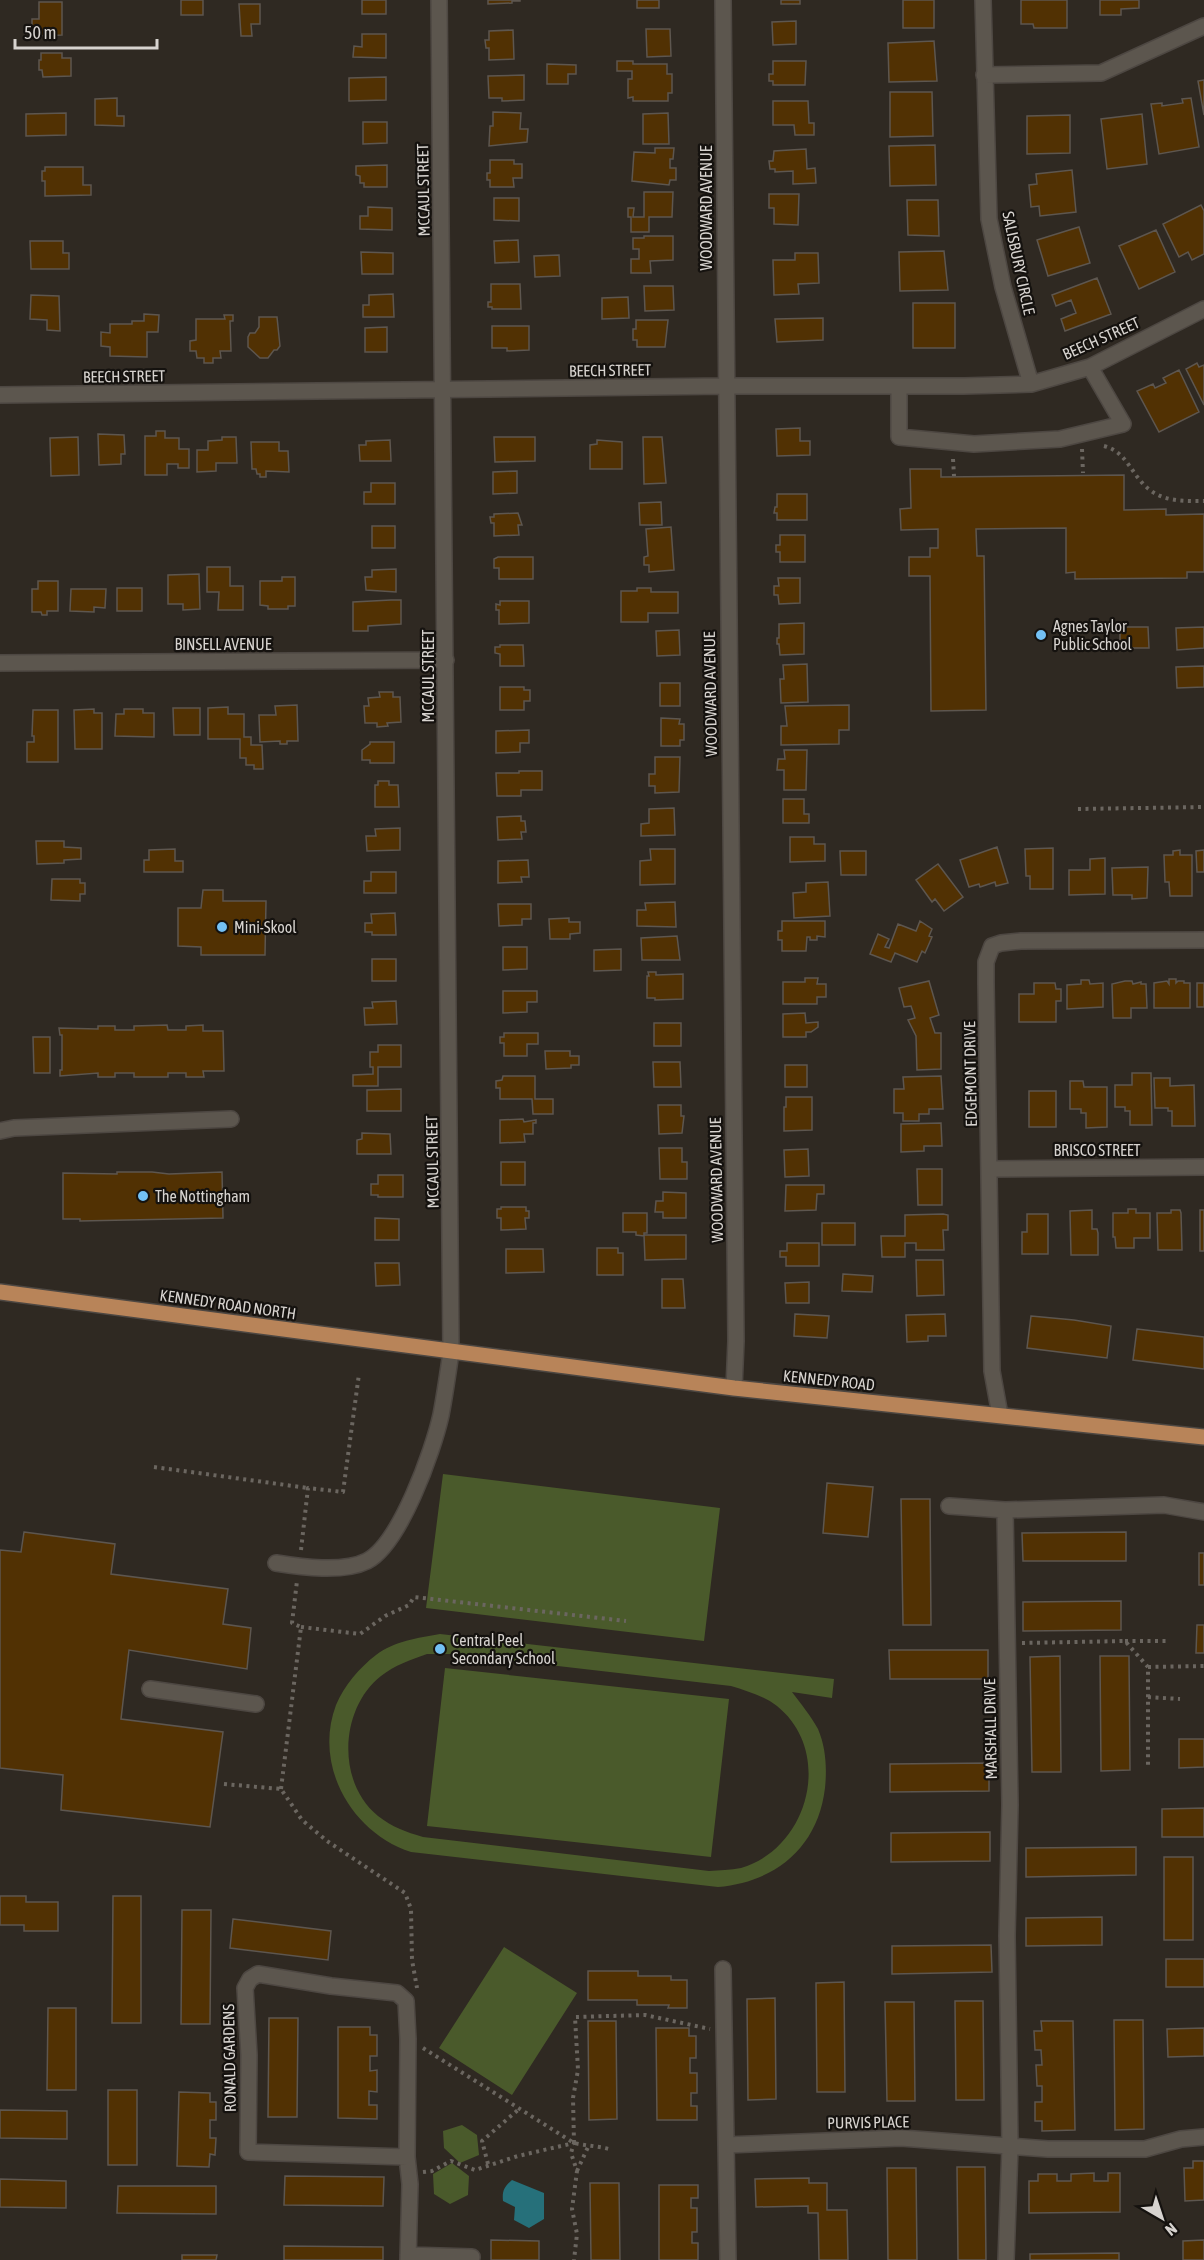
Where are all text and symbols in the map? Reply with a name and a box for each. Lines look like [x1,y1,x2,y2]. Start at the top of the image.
scale bar [15,12,158,50]
text: 50 m [24,22,56,43]
street label: MCCAUL STREET [413,143,433,237]
street label: WOODWARD AVENUE [697,145,715,271]
street label: SALISBURY CIRCLE [999,210,1039,316]
street label: BEECH STREET [1060,313,1142,363]
street label: BEECH STREET [569,360,651,380]
street label: BEECH STREET [83,366,165,386]
place label: Agnes Taylor Public School [1053,617,1133,653]
marker: Agnes Taylor Public School [1034,628,1048,642]
street label: MCCAUL STREET [419,630,437,722]
street label: WOODWARD AVENUE [700,631,720,757]
street label: BINSELL AVENUE [174,635,272,653]
place label: Mini-Skool [234,918,297,936]
marker: Mini-Skool [215,920,229,934]
street label: EDGEMONT DRIVE [960,1021,980,1127]
street label: MCCAUL STREET [422,1115,442,1209]
street label: WOODWARD AVENUE [706,1117,726,1243]
street label: BRISCO STREET [1053,1141,1141,1159]
place label: The Nottingham [155,1187,250,1206]
marker: The Nottingham [136,1189,150,1203]
street label: KENNEDY ROAD NORTH [159,1286,297,1322]
street label: KENNEDY ROAD [782,1366,876,1394]
place label: Central Peel Secondary School [452,1631,556,1668]
marker: Central Peel Secondary School [433,1642,447,1656]
street label: MARSHALL DRIVE [980,1678,1000,1780]
street label: RONALD GARDENS [219,2004,239,2112]
street label: PURVIS PLACE [827,2112,909,2132]
north arrow [1132,2188,1192,2248]
text: N [1162,2220,1181,2240]

